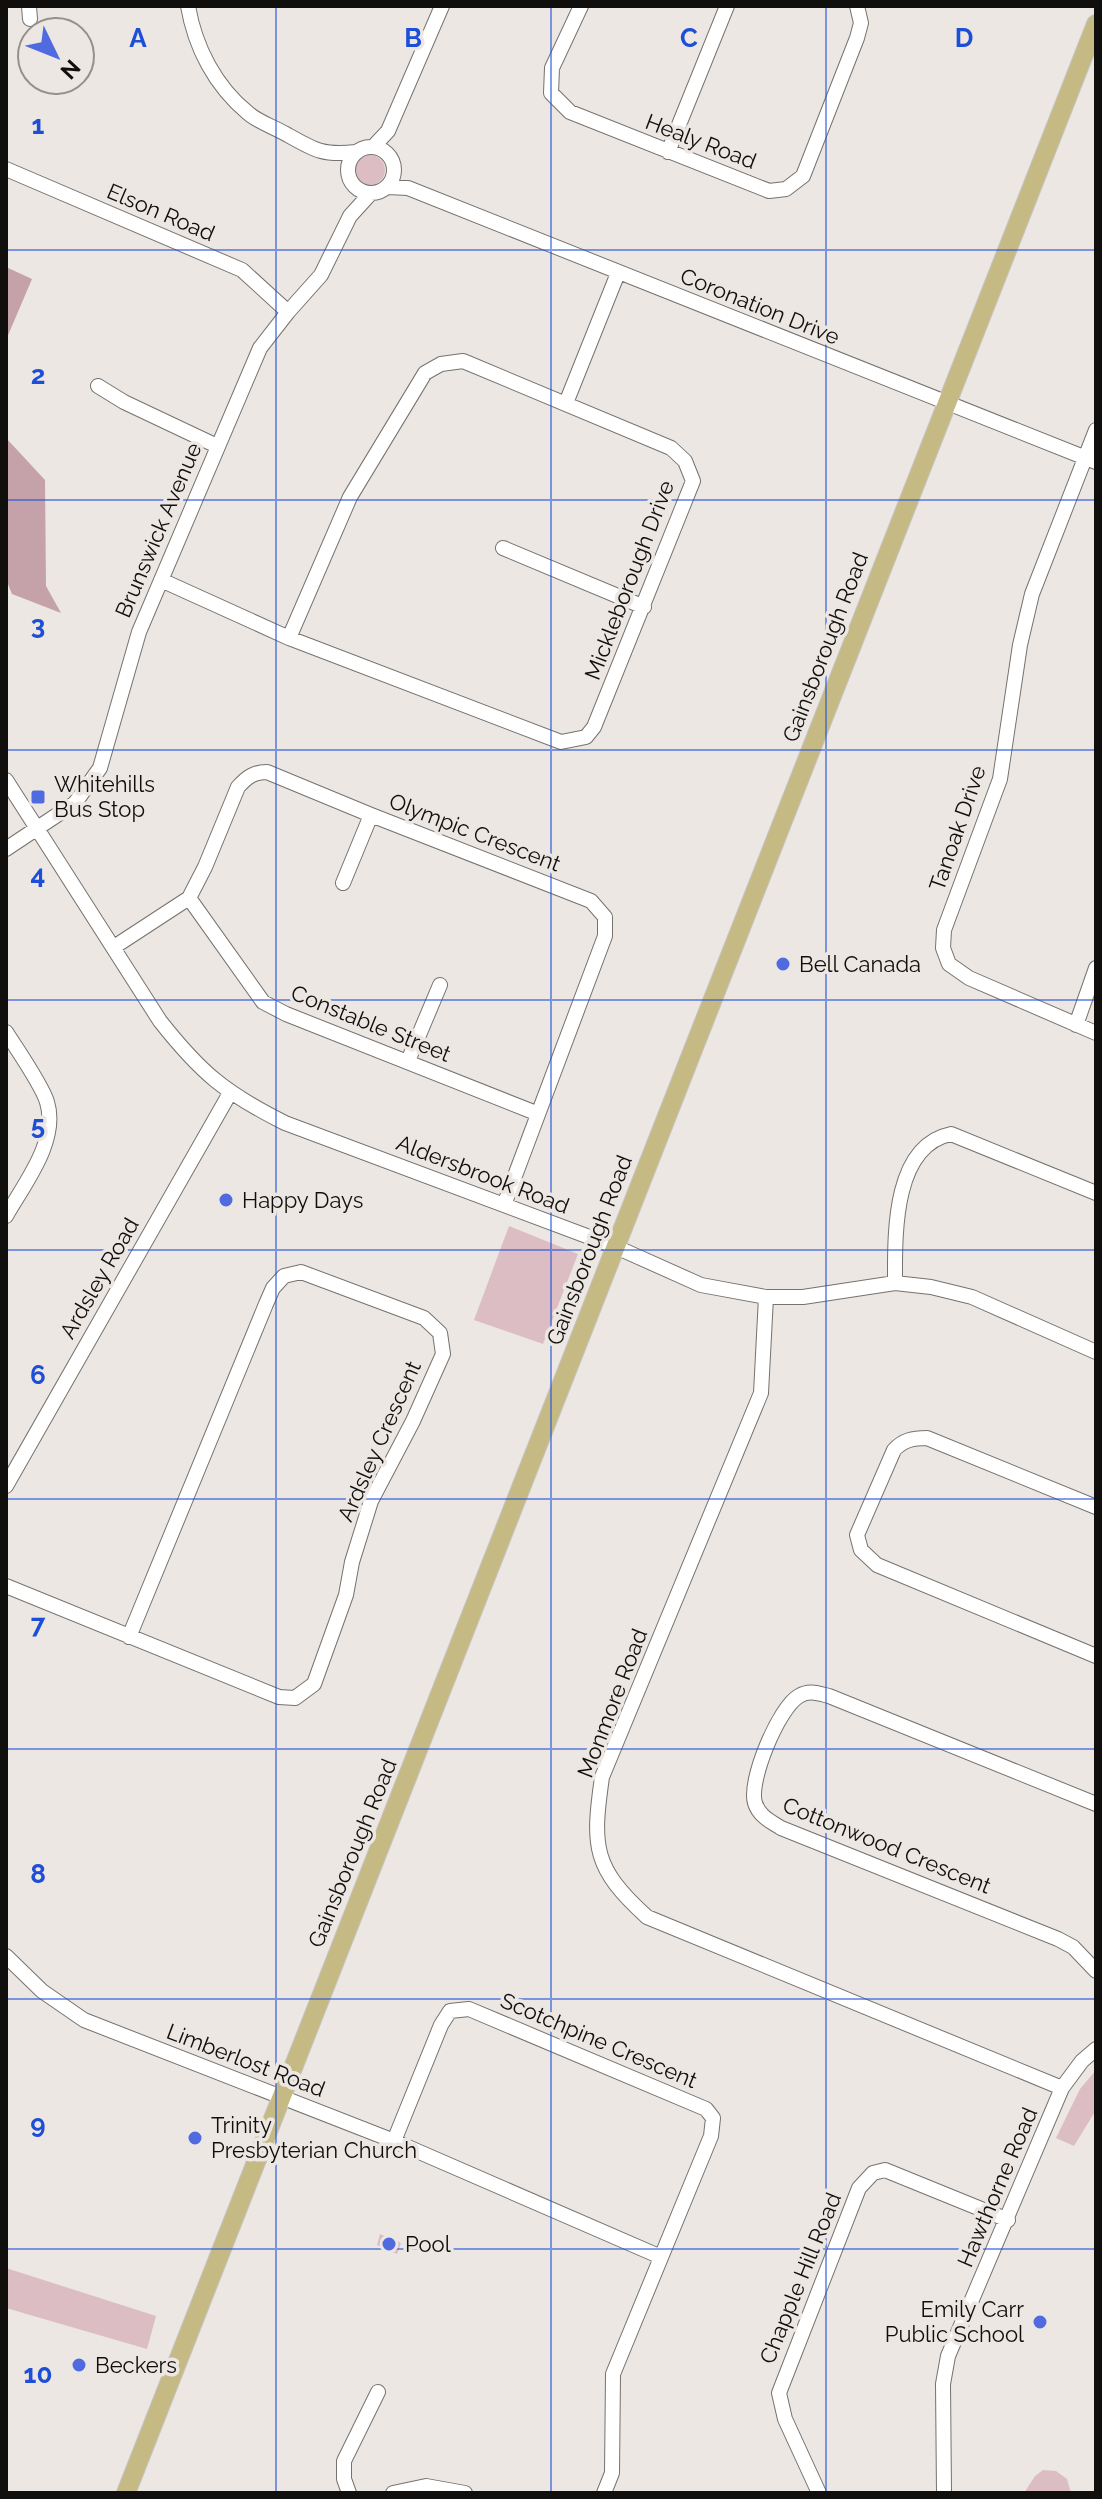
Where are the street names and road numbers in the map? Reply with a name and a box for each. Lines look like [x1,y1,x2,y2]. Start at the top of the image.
street label: Healy Road [642,108,760,174]
street label: Elson Road [103,178,219,246]
street label: Coronation Drive [677,262,844,350]
street label: Brunswick Avenue [109,439,207,621]
street label: Mickleborough Drive [579,477,679,683]
street label: Gainsborough Road [777,549,873,745]
street label: Tanoak Drive [923,762,991,894]
street label: Olympic Crescent [386,787,565,877]
street label: Constable Street [287,979,455,1067]
street label: Aldersbrook Road [393,1129,573,1219]
street label: Gainsborough Road [541,1152,637,1348]
street label: Ardsley Road [54,1213,144,1343]
street label: Ardsley Crescent [332,1356,426,1525]
street label: Monmore Road [572,1625,652,1781]
street label: Gainsborough Road [302,1755,402,1951]
street label: Cottonwood Crescent [779,1791,995,1899]
street label: Scotchpine Crescent [497,1987,702,2093]
street label: Limberlost Road [163,2018,329,2102]
street label: Hawthorne Road [952,2103,1042,2271]
street label: Chapple Hill Road [754,2189,846,2367]

